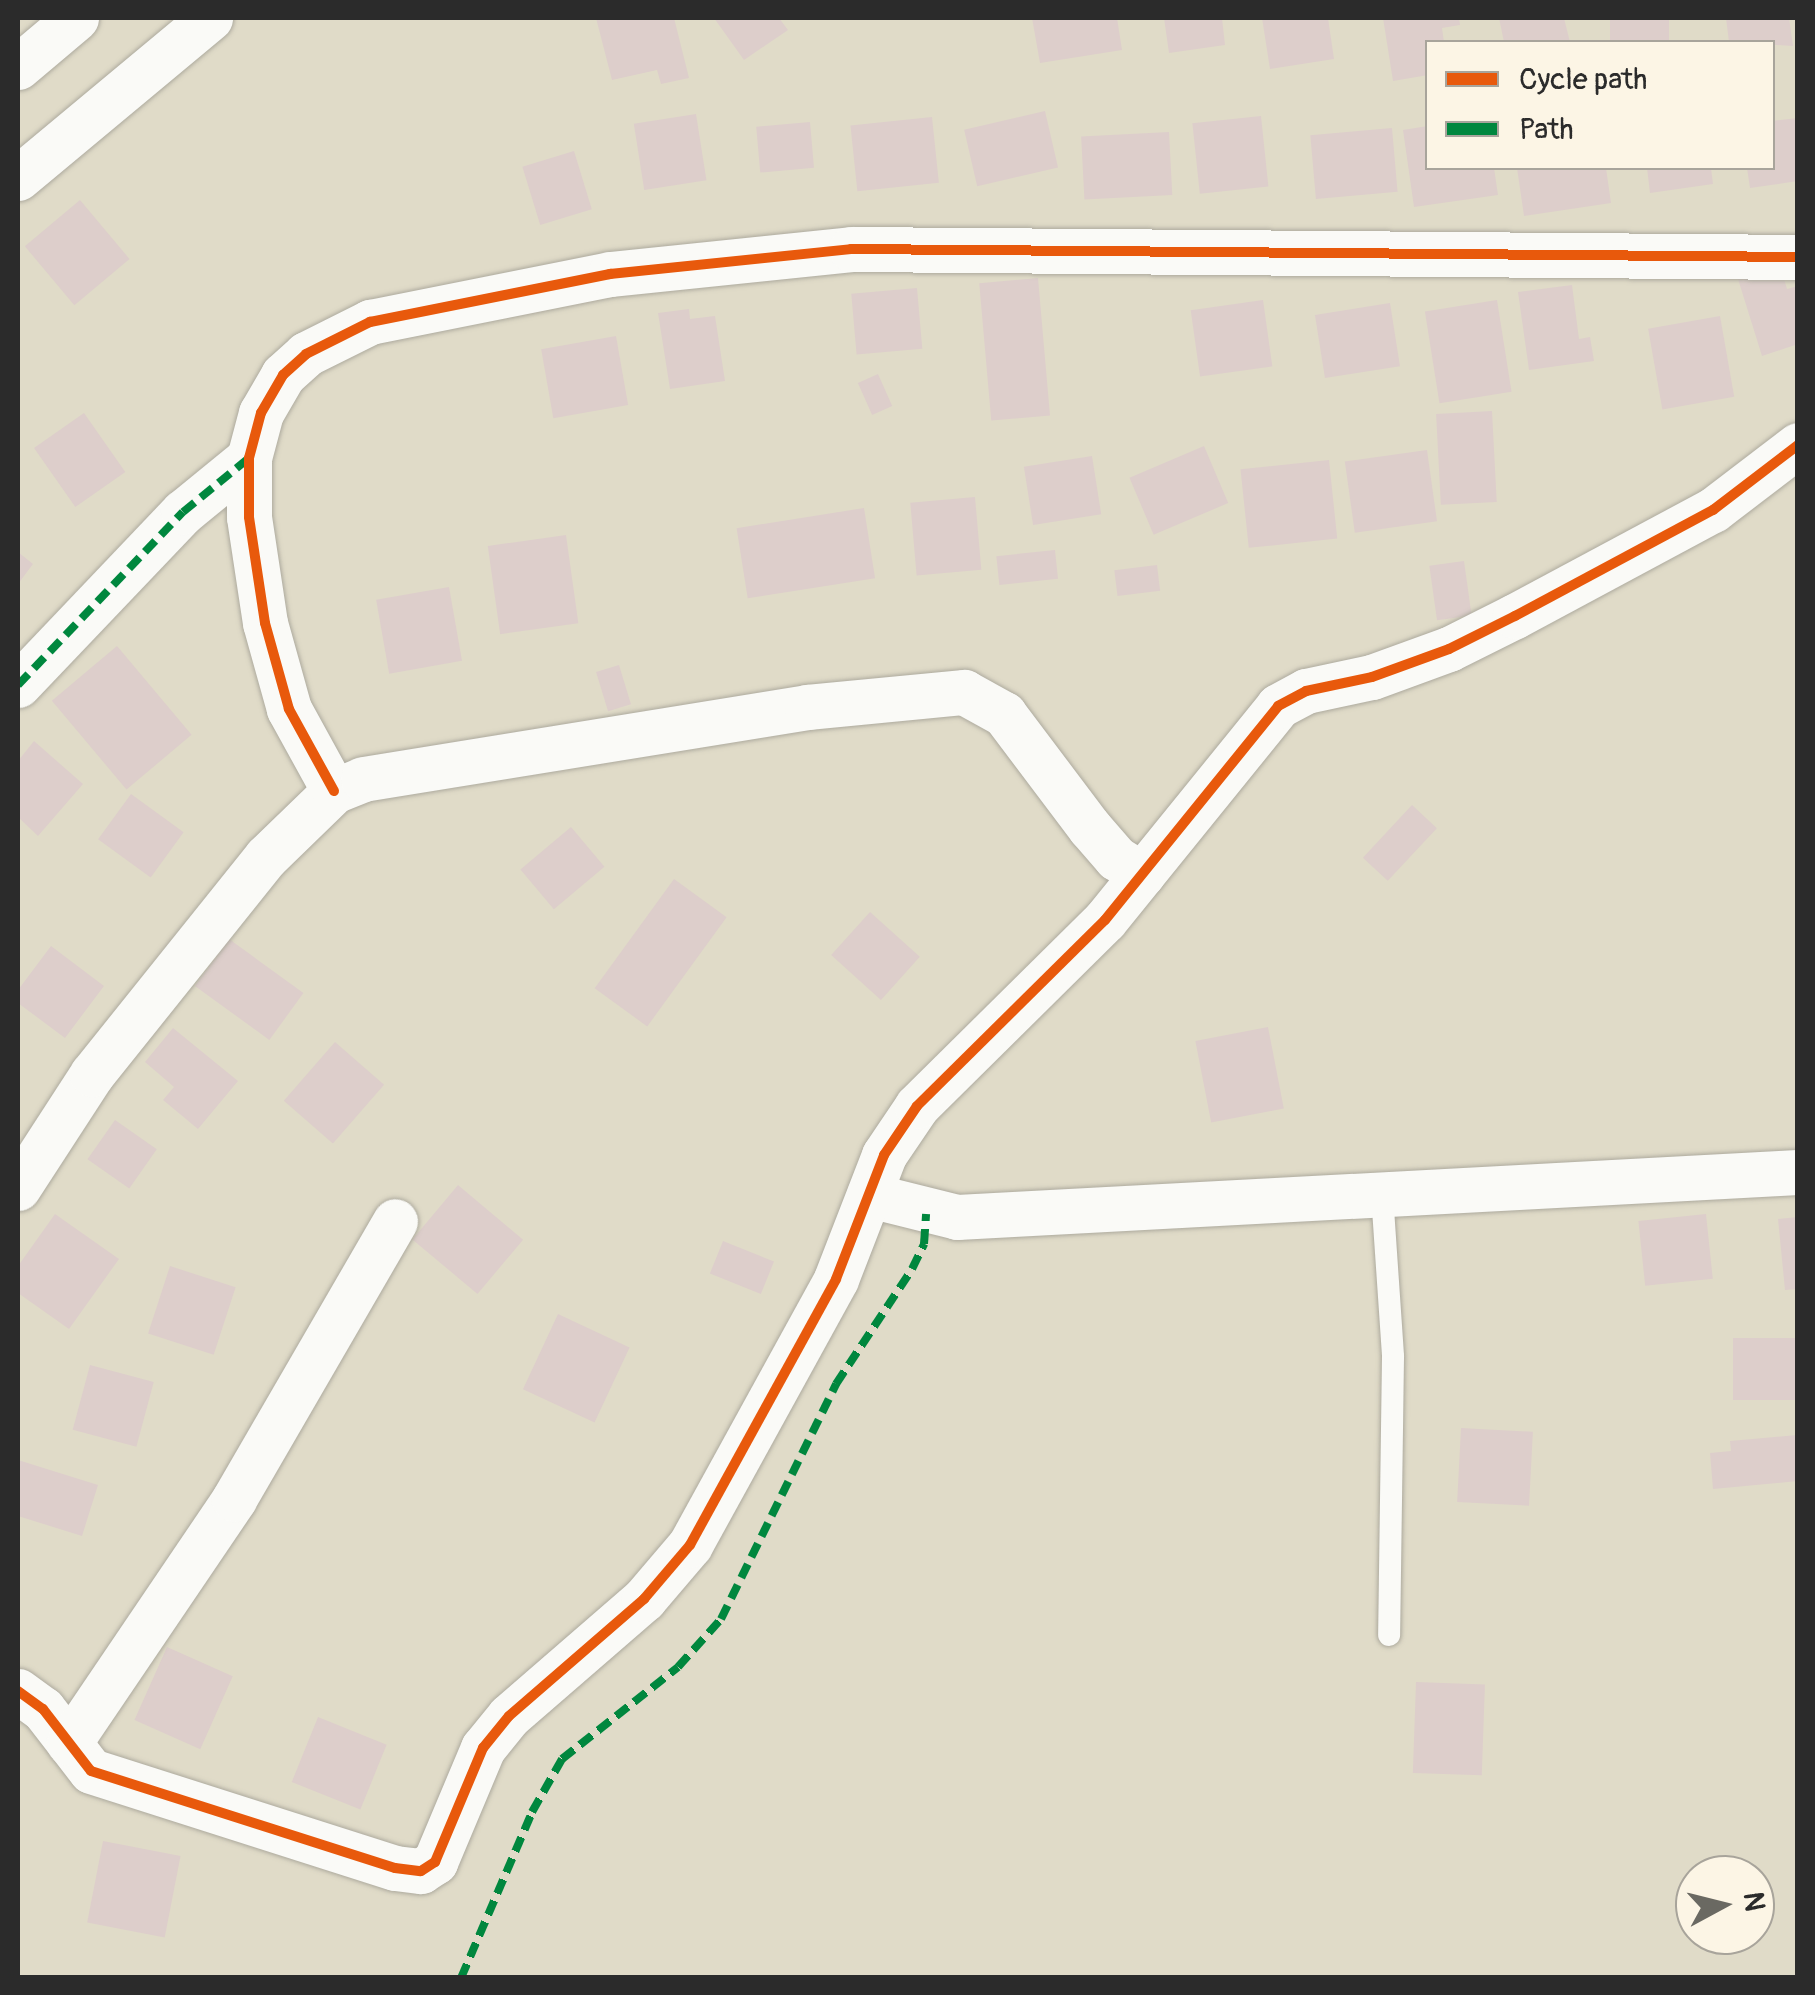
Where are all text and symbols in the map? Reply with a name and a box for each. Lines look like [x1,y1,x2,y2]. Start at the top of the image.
legend [1425,40,1775,170]
text: Cycle path [1519,61,1647,98]
text: Path [1519,111,1574,148]
north arrow [1675,1855,1775,1955]
text: N [1735,1890,1772,1913]

